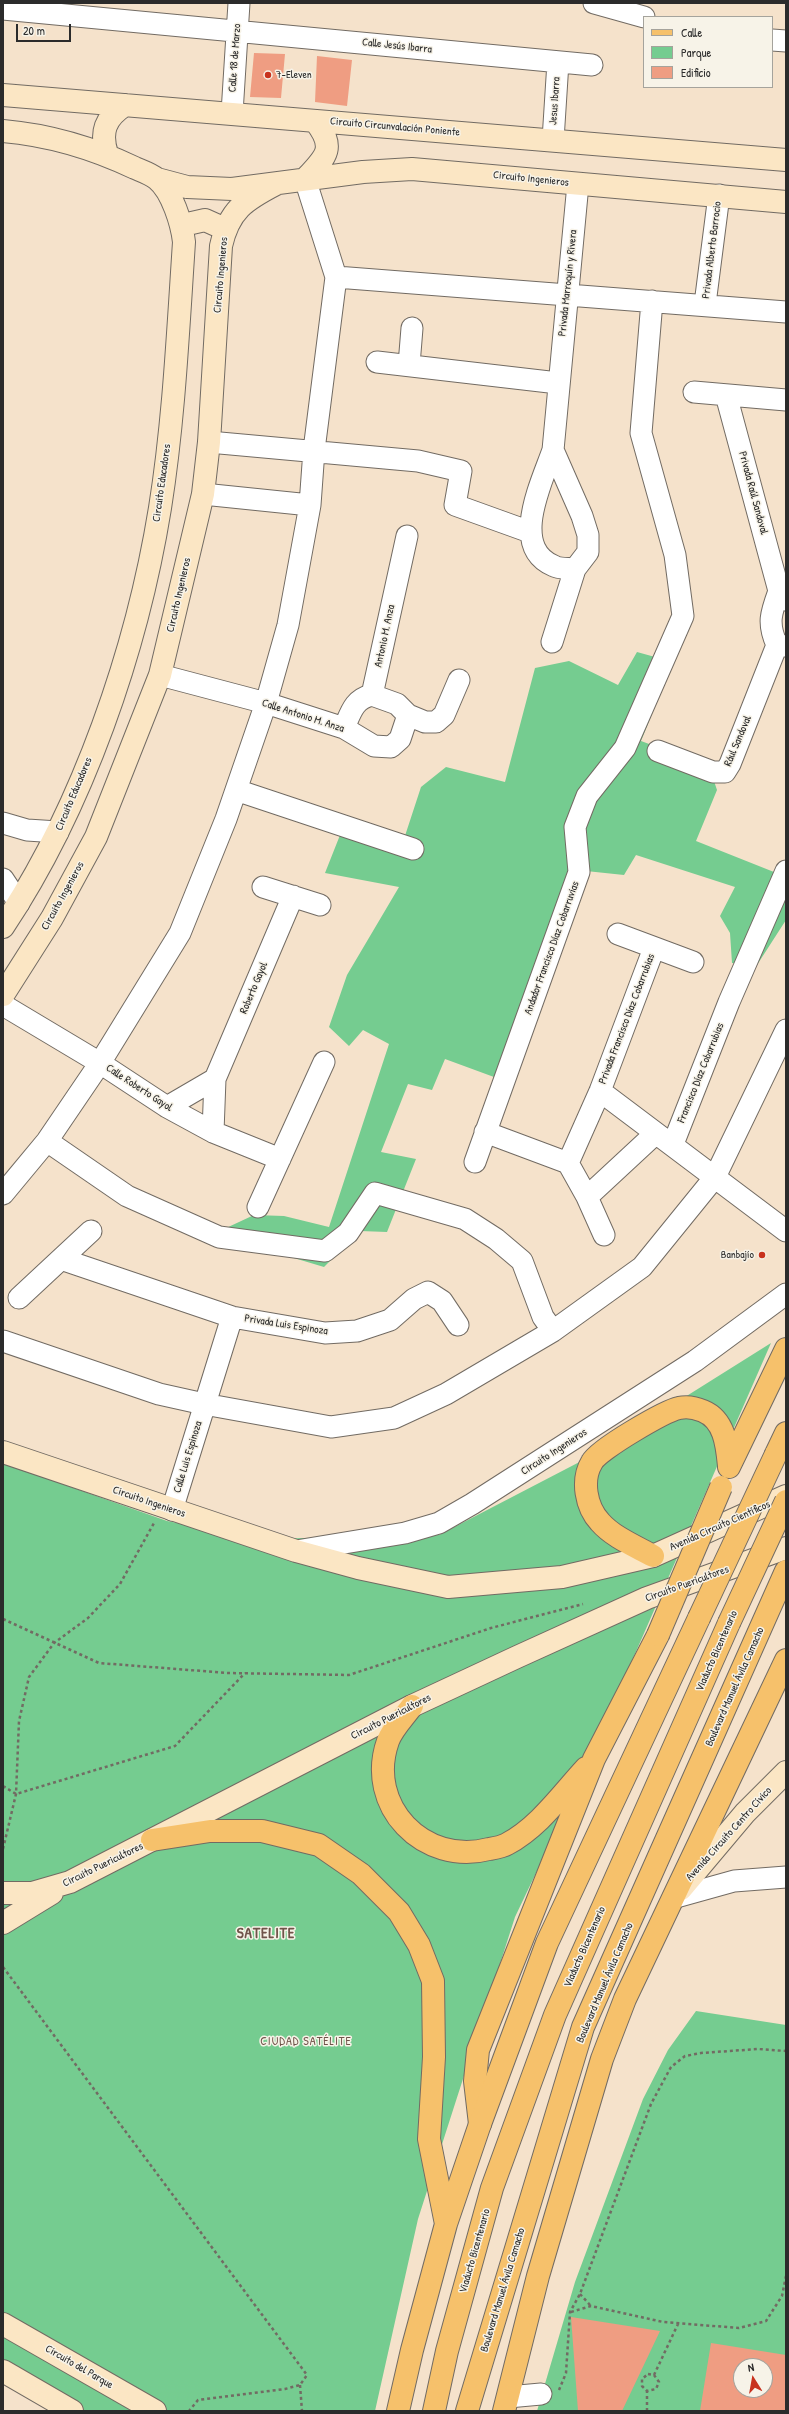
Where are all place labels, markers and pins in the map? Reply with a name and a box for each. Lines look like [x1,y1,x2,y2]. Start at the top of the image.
place label: 7-Eleven [276,68,312,82]
marker: 7-Eleven [263,70,273,80]
place label: Banbajío [721,1248,754,1262]
marker: Banbajío [757,1250,767,1260]

